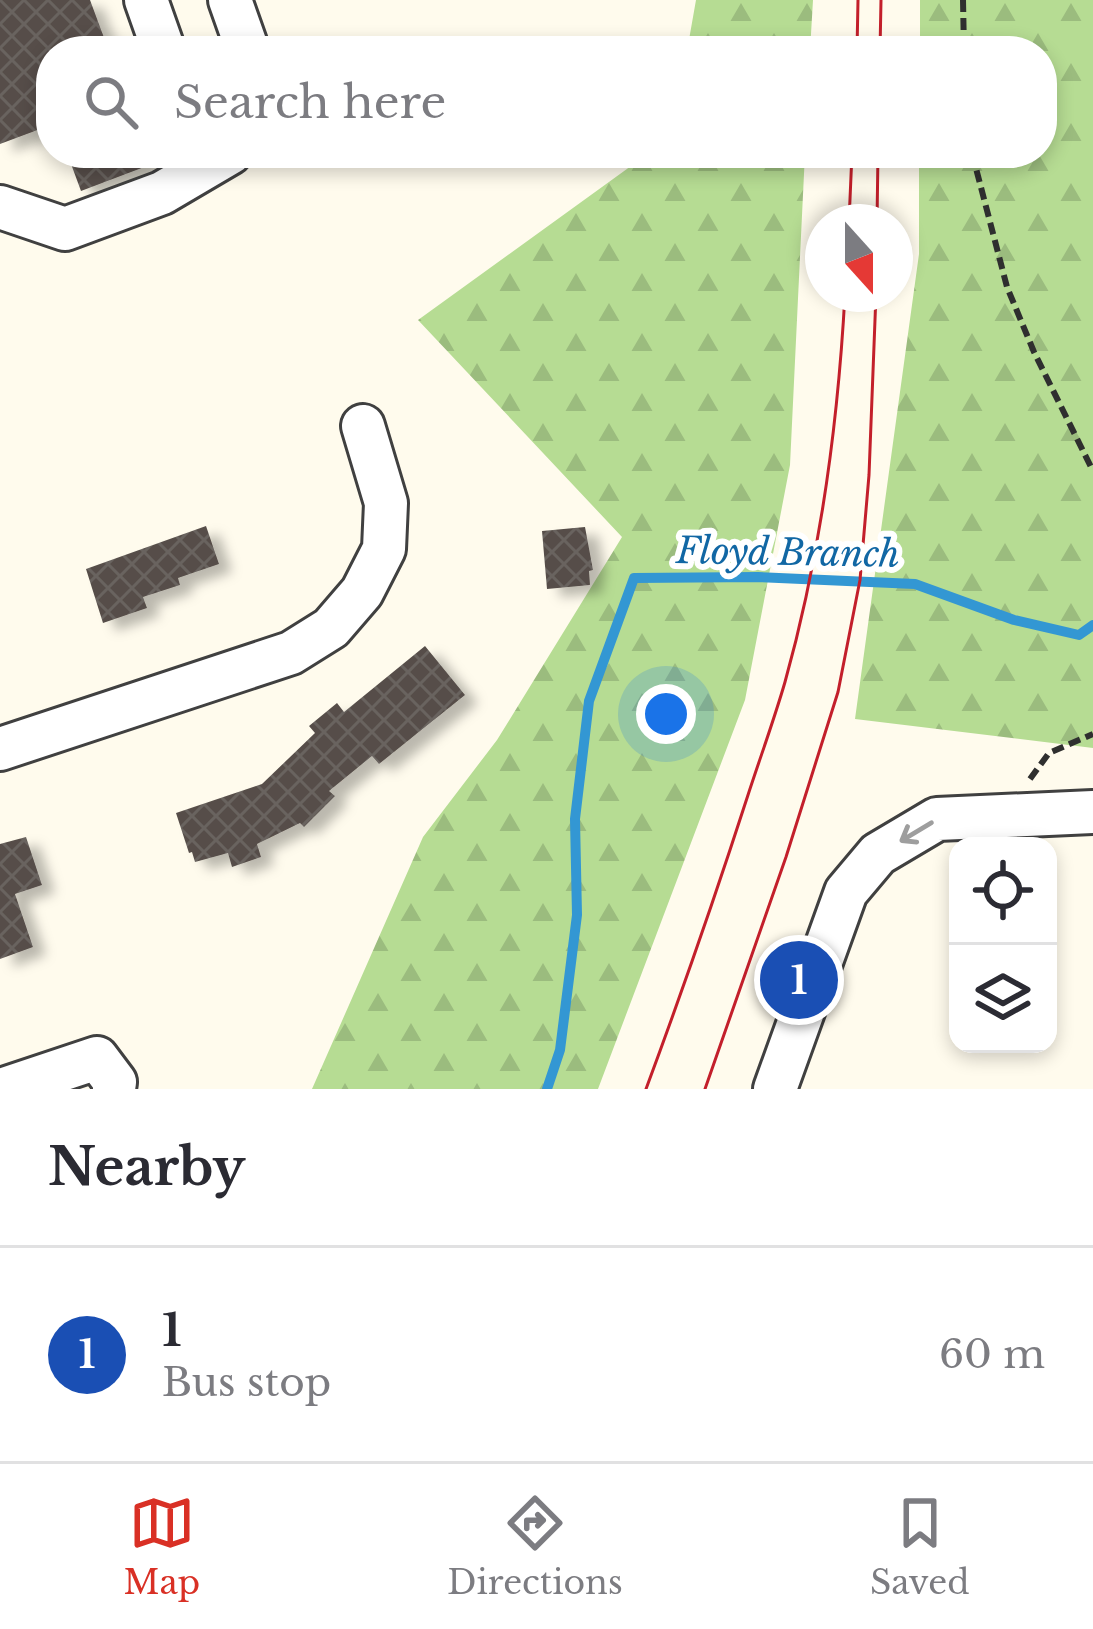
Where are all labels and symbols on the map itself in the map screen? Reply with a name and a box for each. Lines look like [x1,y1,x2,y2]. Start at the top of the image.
north arrow [805,204,913,312]
water label: Floyd Branch [675,528,900,577]
your location [636,684,696,744]
one-way arrow [900,820,934,844]
pin: 1 [760,935,838,1025]

